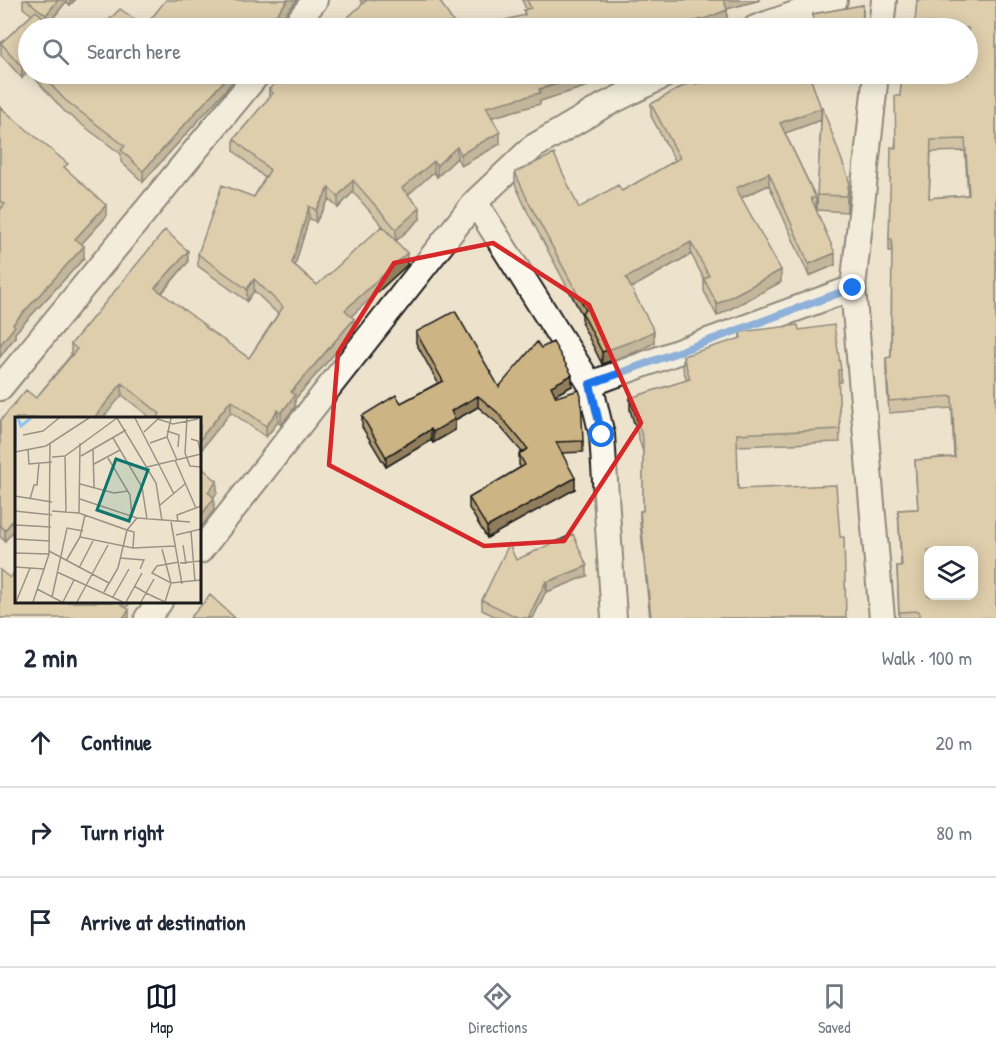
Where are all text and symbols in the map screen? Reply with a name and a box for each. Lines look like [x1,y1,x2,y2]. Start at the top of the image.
search box [18,18,978,84]
icon: search [39,35,72,68]
text: Search here [87,36,181,66]
route end [839,274,865,300]
inset map [15,417,201,603]
route start [588,421,614,447]
map controls [924,546,978,600]
button: layers [924,546,978,600]
text: 2 min [24,640,77,675]
text: Walk · 100 m [882,644,972,671]
icon: ahead [24,726,57,759]
text: Continue [81,727,152,757]
text: 20 m [935,729,972,756]
icon: right [24,816,57,849]
text: Turn right [81,817,164,847]
text: 80 m [936,819,972,846]
icon: arrive [24,906,57,939]
text: Arrive at destination [81,907,246,937]
tab: Map [145,980,178,1038]
tab: Directions [469,980,527,1038]
tab: Saved [818,980,851,1038]

